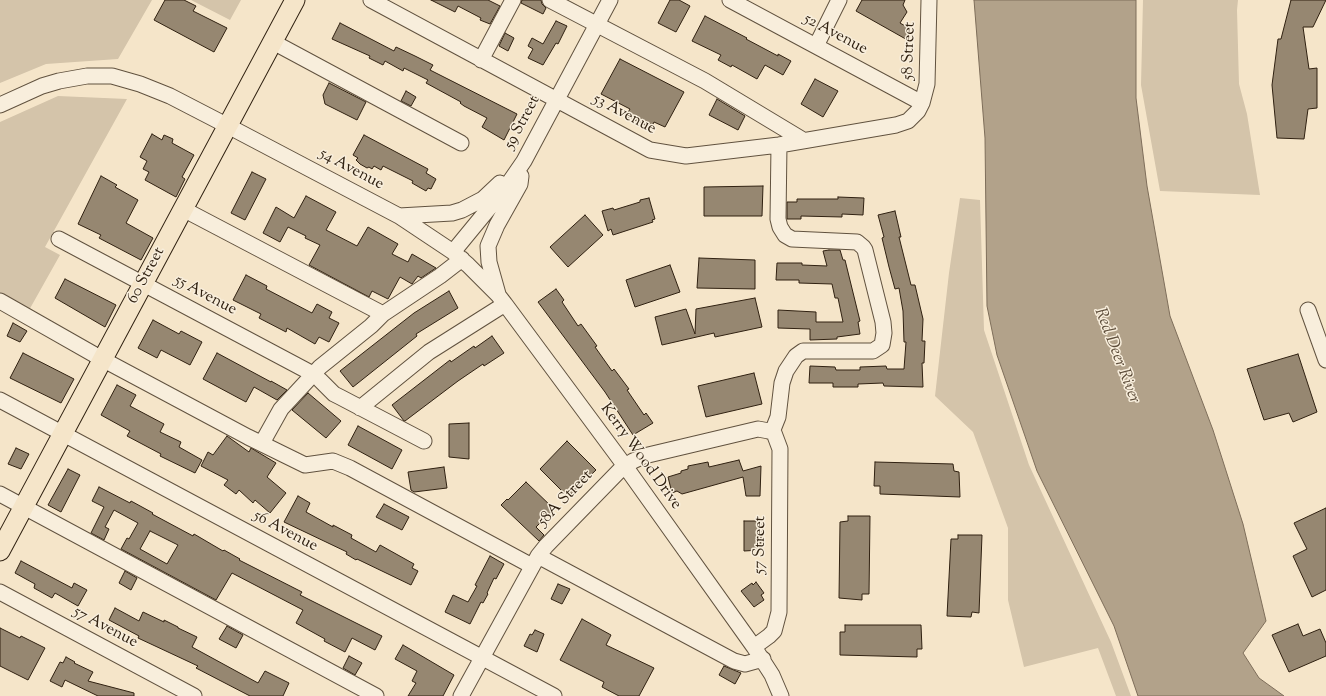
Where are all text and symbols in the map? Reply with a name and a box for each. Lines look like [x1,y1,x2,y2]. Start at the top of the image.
street label: 52 Avenue [800,10,870,60]
street label: 58 Street [899,22,921,80]
street label: 53 Avenue [589,90,659,140]
street label: 59 Street [501,93,545,153]
street label: 54 Avenue [315,145,387,195]
street label: 60 Street [124,245,170,307]
street label: 55 Avenue [170,272,240,320]
water label: Red Deer River [1088,305,1144,407]
street label: Kerry Wood Drive [595,400,685,514]
street label: 58A Street [534,467,598,531]
street label: 56 Avenue [249,507,321,557]
street label: 57 Street [751,516,771,574]
street label: 57 Avenue [69,603,141,653]

